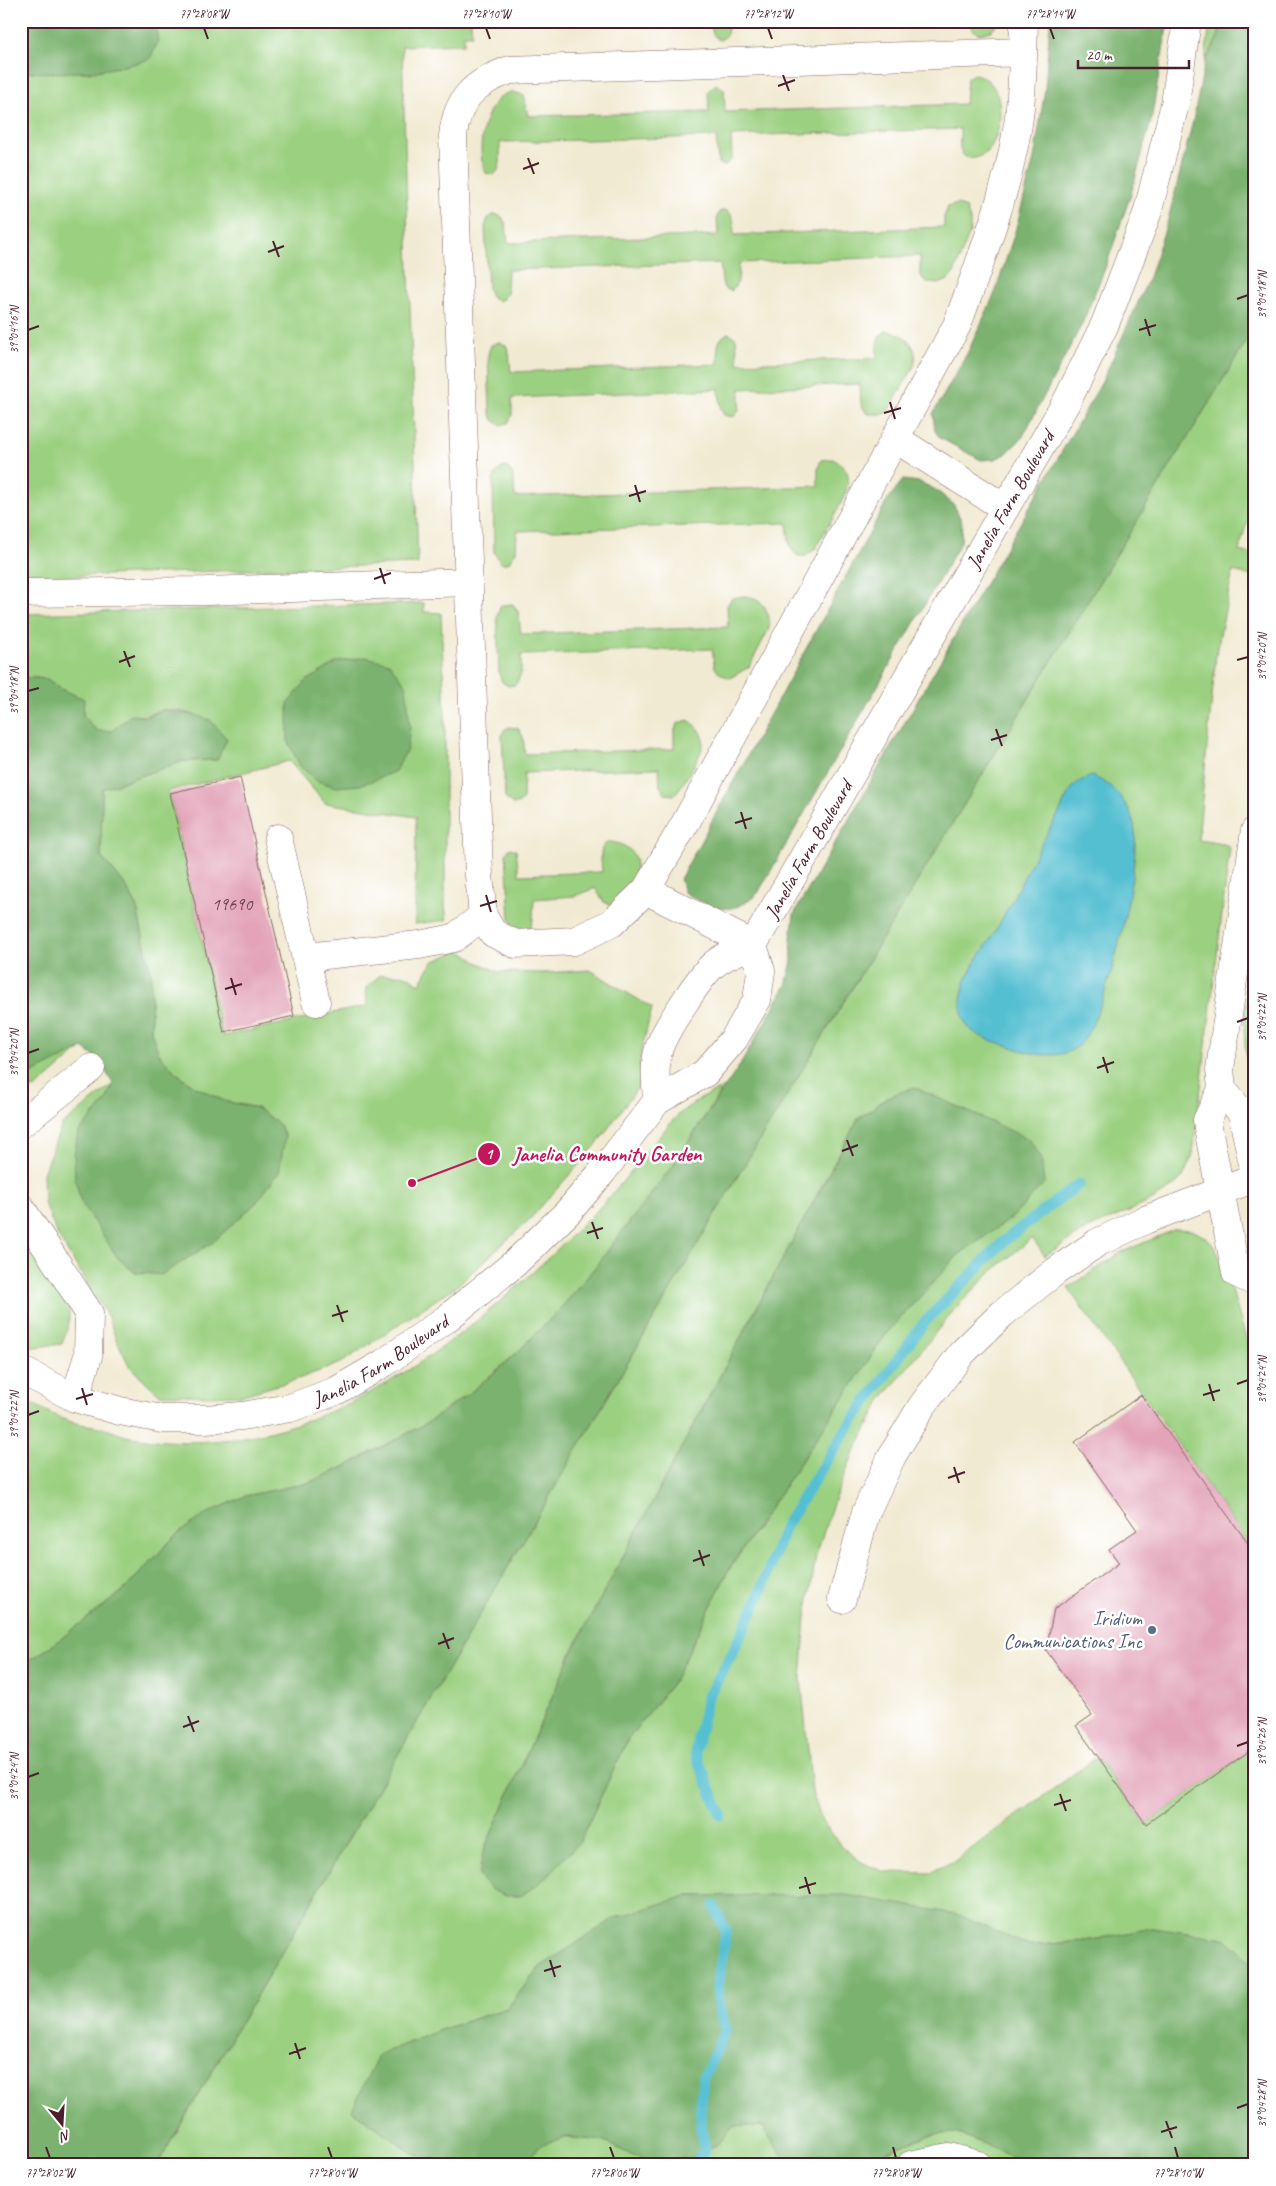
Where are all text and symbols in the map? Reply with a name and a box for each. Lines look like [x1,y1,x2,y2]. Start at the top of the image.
text: 77°28'08"W [180,6,231,22]
text: 77°28'10"W [462,6,513,22]
text: 77°28'12"W [744,6,795,22]
text: 77°28'14"W [1026,6,1077,22]
scale bar [1078,38,1190,70]
text: 20 m [1086,46,1113,65]
text: 39°04'18"N [1254,270,1270,319]
text: 39°04'16"N [6,305,22,354]
street label: Janelia Farm Boulevard [960,424,1062,574]
text: 39°04'20"N [1254,632,1270,681]
text: 39°04'18"N [6,666,22,715]
street label: Janelia Farm Boulevard [758,774,860,924]
house number: 19690 [212,893,254,915]
text: 39°04'22"N [1254,993,1270,1042]
text: 39°04'20"N [6,1028,22,1077]
callout: Janelia Community Garden [477,1136,712,1172]
text: Janelia Community Garden [511,1141,703,1167]
text: 1 [486,1145,495,1164]
street label: Janelia Farm Boulevard [309,1308,456,1412]
text: 39°04'24"N [1254,1355,1270,1404]
text: 39°04'22"N [6,1390,22,1439]
place label: Iridium Communications Inc [1004,1606,1143,1654]
marker: Iridium Communications Inc [1146,1624,1158,1636]
text: 39°04'26"N [1254,1717,1270,1766]
text: 39°04'24"N [6,1752,22,1801]
text: 39°04'28"N [1254,2079,1270,2128]
north arrow [38,2098,88,2148]
text: N [57,2126,73,2146]
text: 77°28'02"W [26,2165,77,2181]
text: 77°28'04"W [308,2165,359,2181]
text: 77°28'06"W [590,2165,641,2181]
text: 77°28'08"W [872,2165,923,2181]
text: 77°28'10"W [1154,2165,1205,2181]

